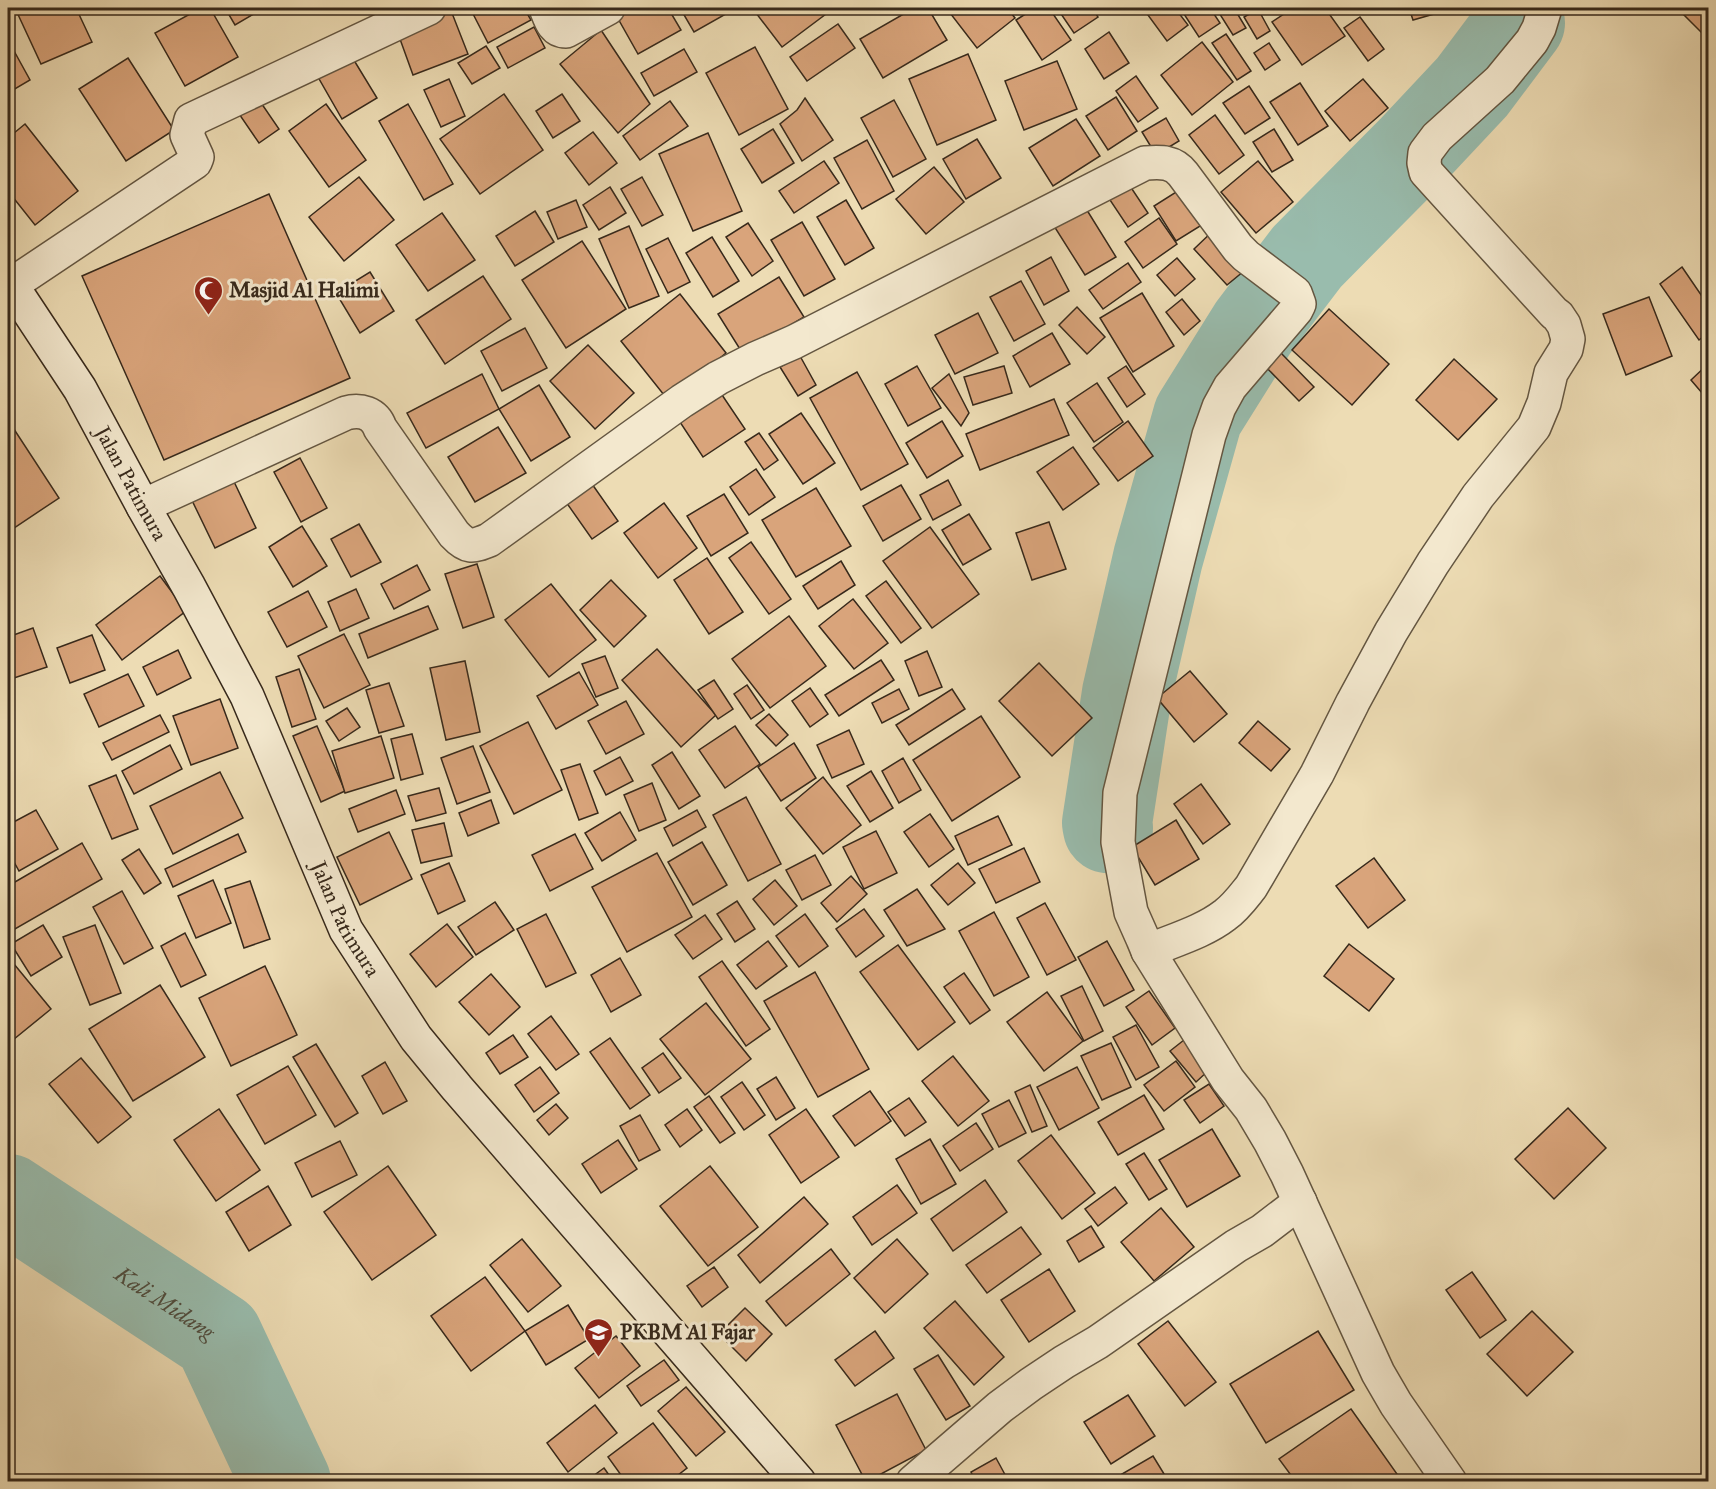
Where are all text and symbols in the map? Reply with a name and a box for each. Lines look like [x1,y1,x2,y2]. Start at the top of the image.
mosque icon: Masjid Al Halimi [192,274,224,316]
place label: Masjid Al Halimi [229,277,380,303]
street label: Jalan Patimura [89,420,173,545]
street label: Jalan Patimura [305,855,386,982]
water label: Kali Midang [109,1260,221,1346]
school or university icon: PKBM Al Fajar [583,1316,615,1358]
place label: PKBM Al Fajar [620,1319,756,1345]

